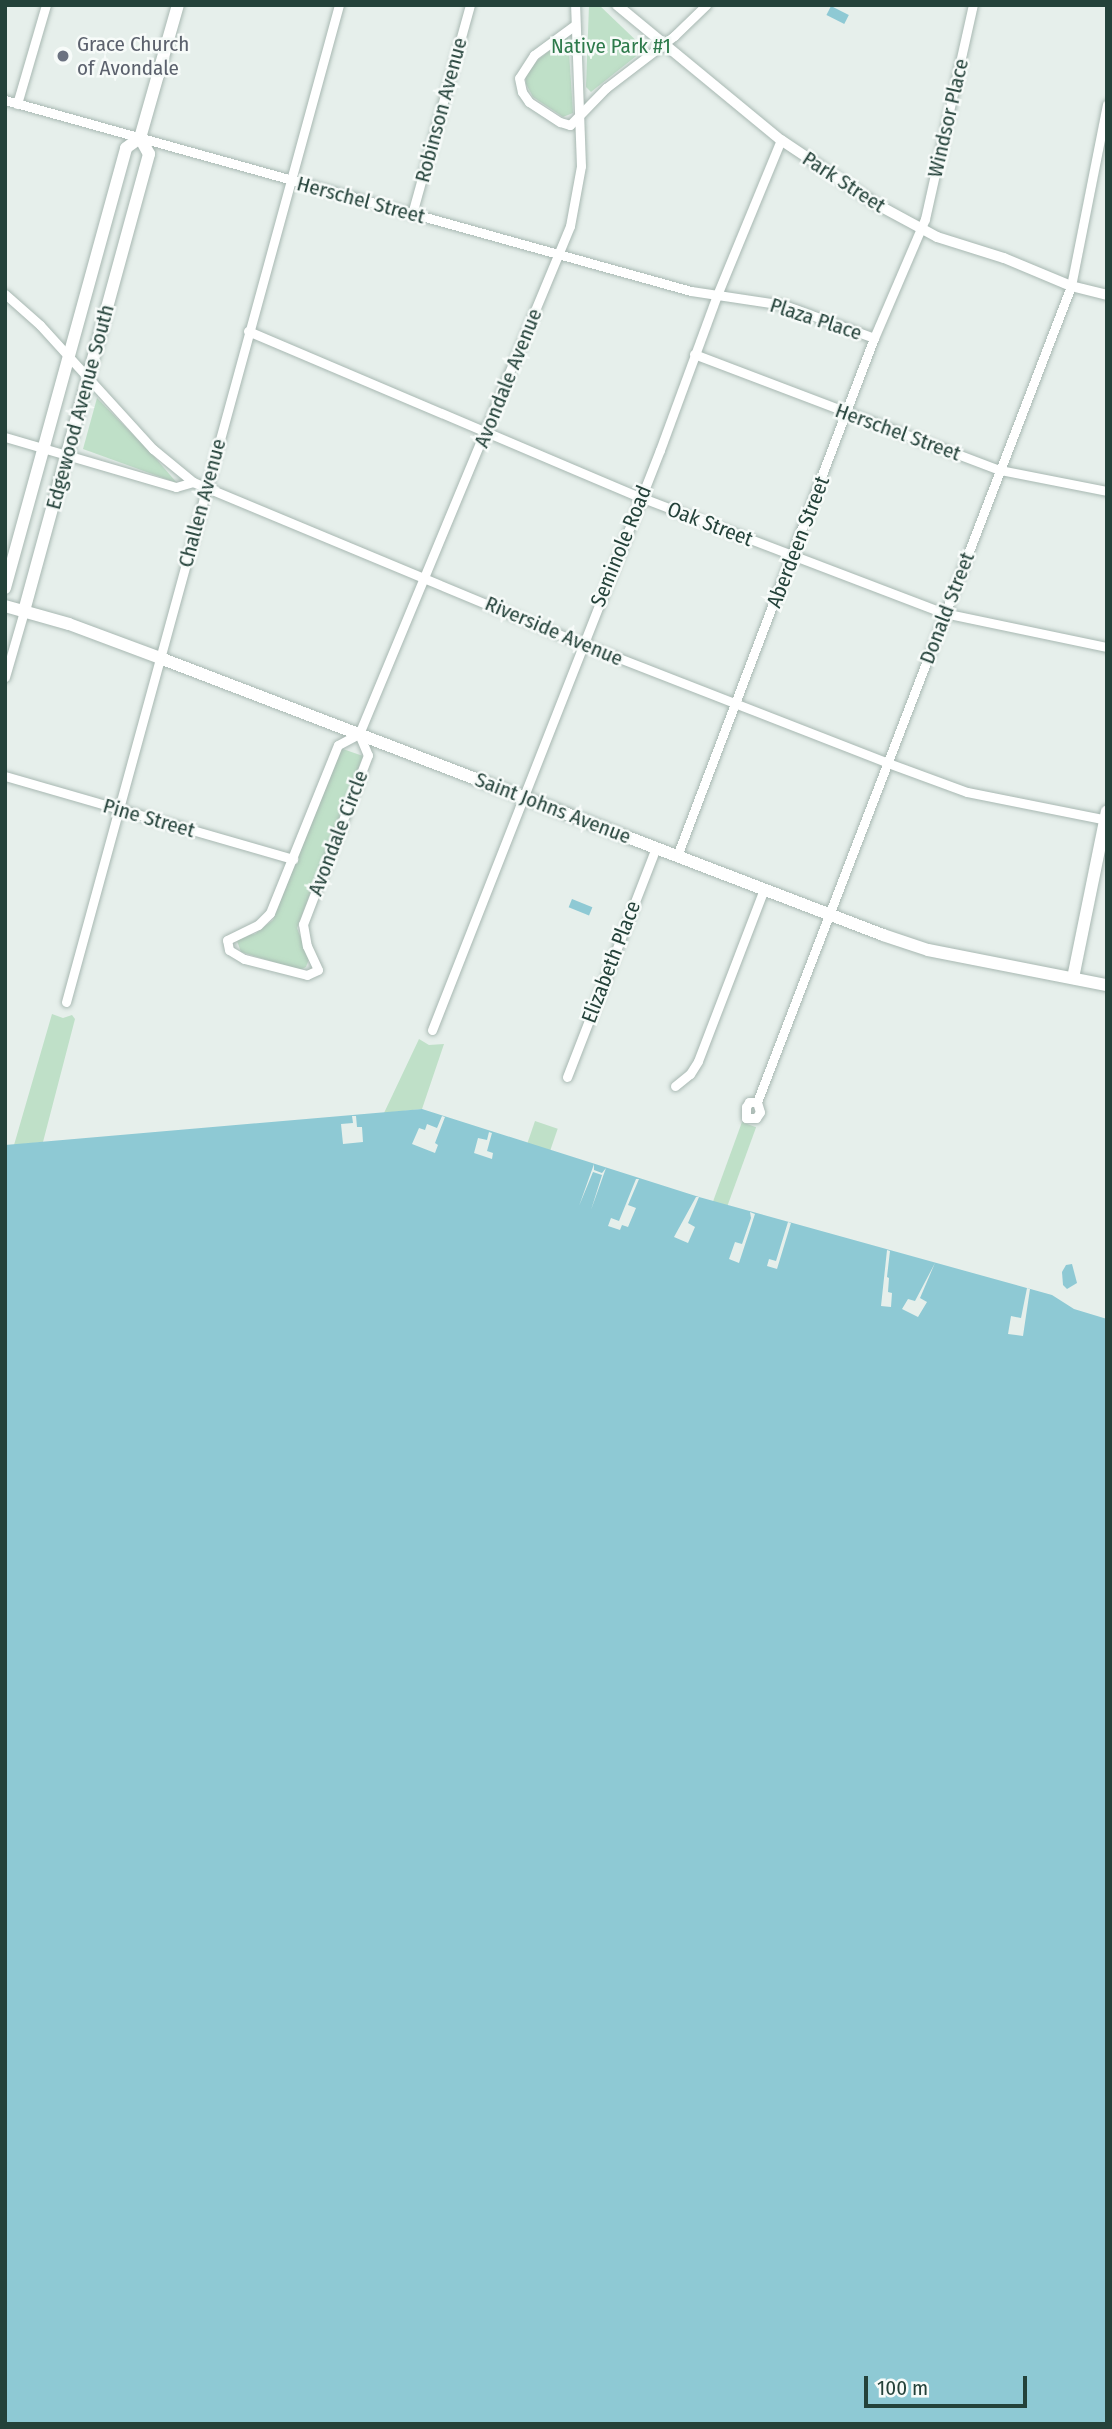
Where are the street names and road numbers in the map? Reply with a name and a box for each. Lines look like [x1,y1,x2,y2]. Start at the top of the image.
street label: Robinson Avenue [410,35,472,185]
street label: Windsor Place [922,56,974,180]
street label: Park Street [798,146,890,218]
street label: Herschel Street [294,171,428,229]
street label: Plaza Place [767,292,865,346]
street label: Edgewood Avenue South [41,302,119,512]
street label: Avondale Avenue [469,305,547,451]
street label: Herschel Street [832,398,964,466]
street label: Challen Avenue [173,436,231,570]
street label: Aberdeen Street [761,473,835,611]
street label: Seminole Road [585,482,657,610]
street label: Oak Street [664,496,756,552]
street label: Donald Street [914,549,980,667]
street label: Riverside Avenue [481,591,627,671]
street label: Avondale Circle [303,767,373,899]
street label: Saint Johns Avenue [472,767,634,849]
street label: Pine Street [100,793,198,843]
street label: Elizabeth Place [576,897,646,1027]

